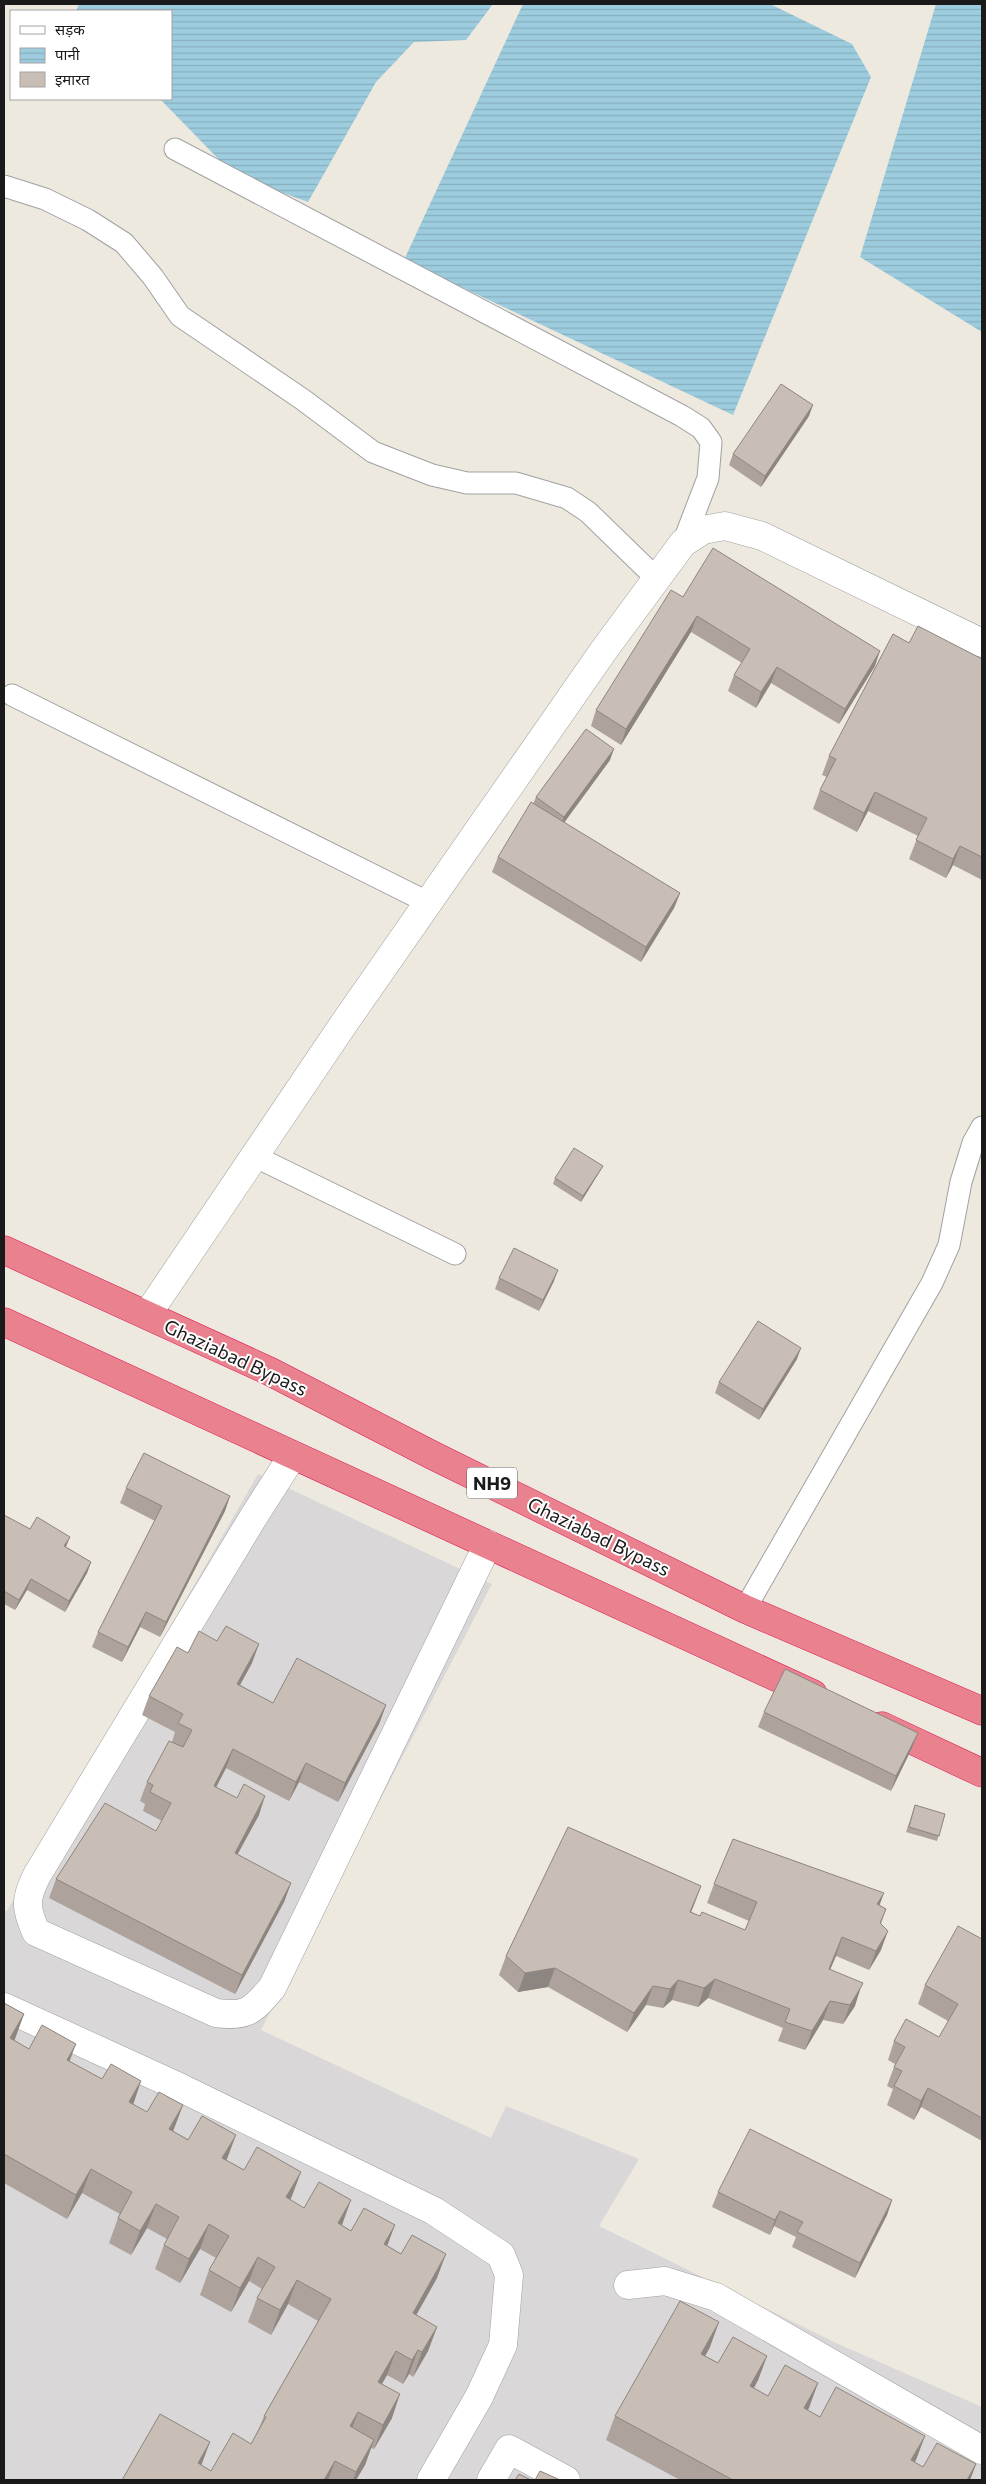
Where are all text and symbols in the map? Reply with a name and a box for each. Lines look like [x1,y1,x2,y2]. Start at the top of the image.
legend [10,10,172,100]
text: सड़क [55,20,85,38]
text: पानी [55,45,81,63]
text: इमारत [55,70,90,88]
street label: Ghaziabad Bypass [161,1314,311,1400]
road number: NH9 [467,1468,517,1499]
street label: Ghaziabad Bypass [524,1492,674,1580]

